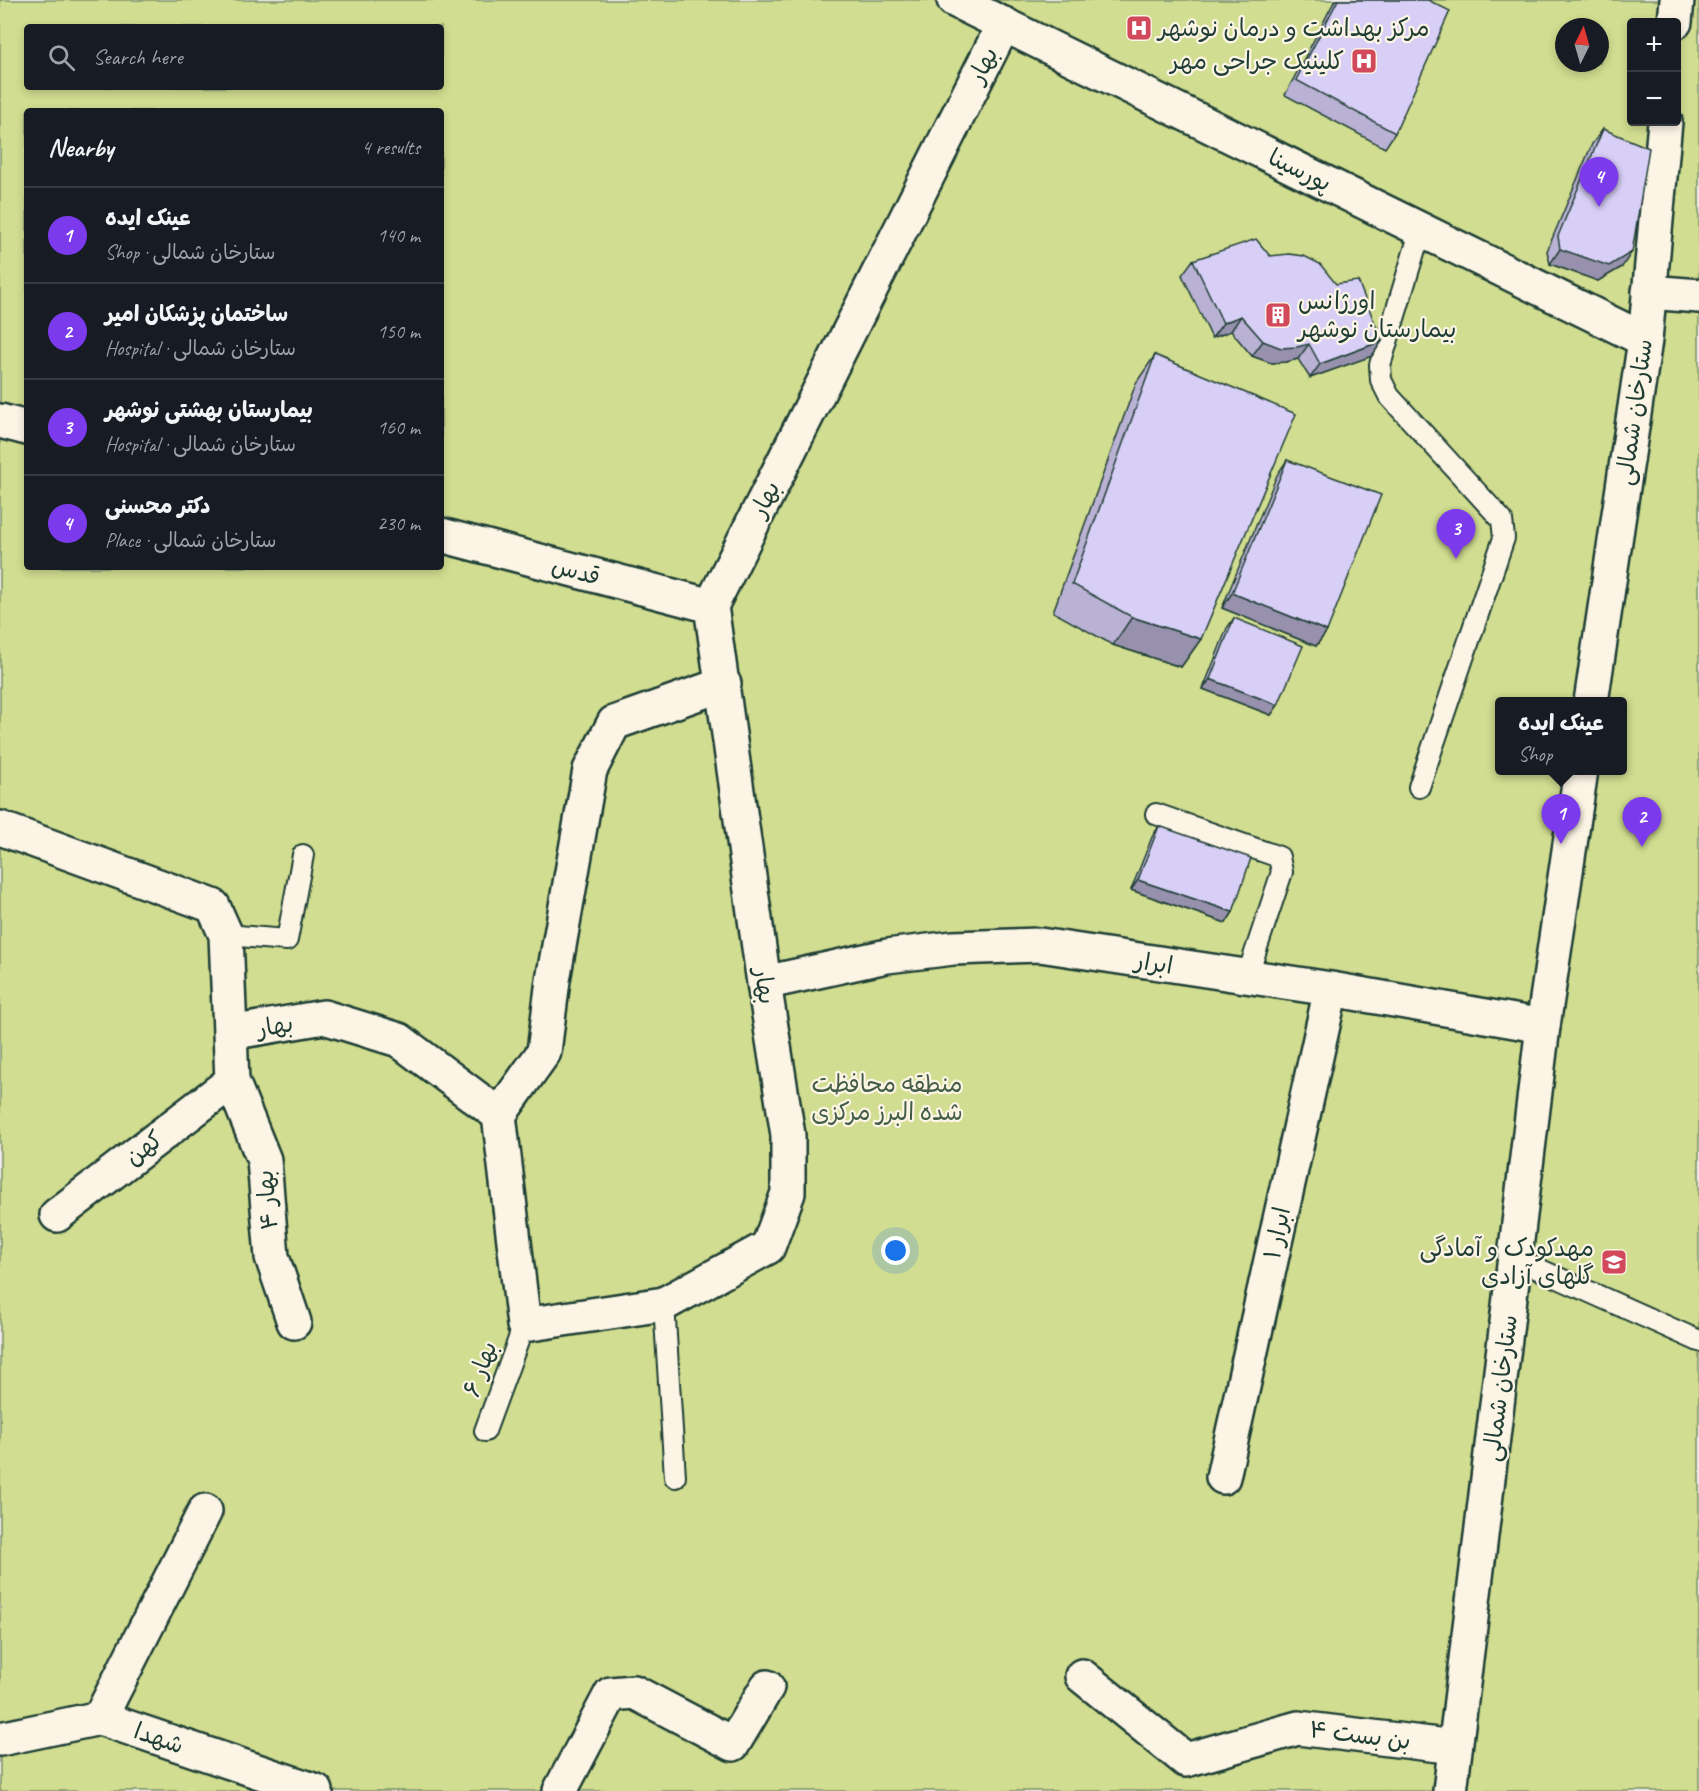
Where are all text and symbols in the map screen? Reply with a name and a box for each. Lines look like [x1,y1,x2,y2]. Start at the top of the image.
hospital icon: مرکز بهداشت و درمان نوشهر [1124,13,1154,43]
place label: مرکز بهداشت و درمان نوشهر [1156,13,1430,43]
north arrow [1555,18,1609,72]
map controls [1627,18,1681,126]
button: + [1627,18,1681,72]
search box [24,24,444,90]
icon: search [45,41,78,74]
street label: بهار [960,42,1005,90]
text: Search here [93,43,183,71]
place label: کلینیک جراحی مهر [1168,46,1344,76]
hospital icon: کلینیک جراحی مهر [1349,46,1379,76]
button: − [1627,72,1681,126]
text: Nearby [48,131,113,164]
text: 4 results [361,135,420,160]
street label: پورسینا [1264,142,1336,198]
pin: 4 [1580,158,1618,207]
text: عینک ایده [105,204,191,232]
text: 1 [63,223,72,248]
text: 140 m [377,223,420,248]
text: Shop · ستارخان شمالی [105,240,276,265]
place label: اورژانس بیمارستان نوشهر [1296,286,1457,344]
text: ساختمان پزشکان امیر [105,300,288,328]
building icon: اورژانس بیمارستان نوشهر [1263,300,1293,330]
text: 2 [63,319,72,344]
text: 150 m [377,319,420,344]
text: Hospital · ستارخان شمالی [105,336,296,361]
street label: ستارخان شمالی [1609,337,1659,487]
text: بیمارستان بهشتی نوشهر [105,396,313,424]
text: 3 [63,415,72,440]
text: 160 m [377,415,420,440]
text: Hospital · ستارخان شمالی [105,432,296,457]
street label: بهار [742,476,787,524]
text: دکتر محسنی [105,492,210,520]
pin: 3 [1436,510,1476,559]
text: 4 [63,511,72,536]
text: 230 m [377,511,420,536]
text: Place · ستارخان شمالی [105,528,277,553]
street label: قدس [548,550,604,592]
popup [1495,697,1627,775]
text: عینک ایده [1518,709,1604,737]
text: Shop [1518,742,1552,767]
pin: 1 [1542,794,1580,844]
pin: 2 [1622,798,1662,847]
street label: ابرار [1131,945,1175,981]
street label: بهار [747,964,782,1006]
street label: بهار [252,1008,296,1044]
park label: منطقه محافظت شده البرز مرکزی [811,1069,963,1127]
street label: کهن [119,1124,169,1172]
street label: بهار ۴ [249,1169,285,1231]
street label: ابرار ۱ [1257,1204,1297,1262]
place label: مهدکودک و آمادگی گلهای آزادی [1419,1233,1594,1291]
your location [881,1236,910,1265]
school or university icon: مهدکودک و آمادگی گلهای آزادی [1599,1247,1629,1277]
street label: ستارخان شمالی [1476,1313,1524,1463]
street label: بهار ۶ [456,1337,504,1401]
street label: بن بست ۴ [1308,1714,1412,1756]
street label: شهدا [130,1716,188,1760]

